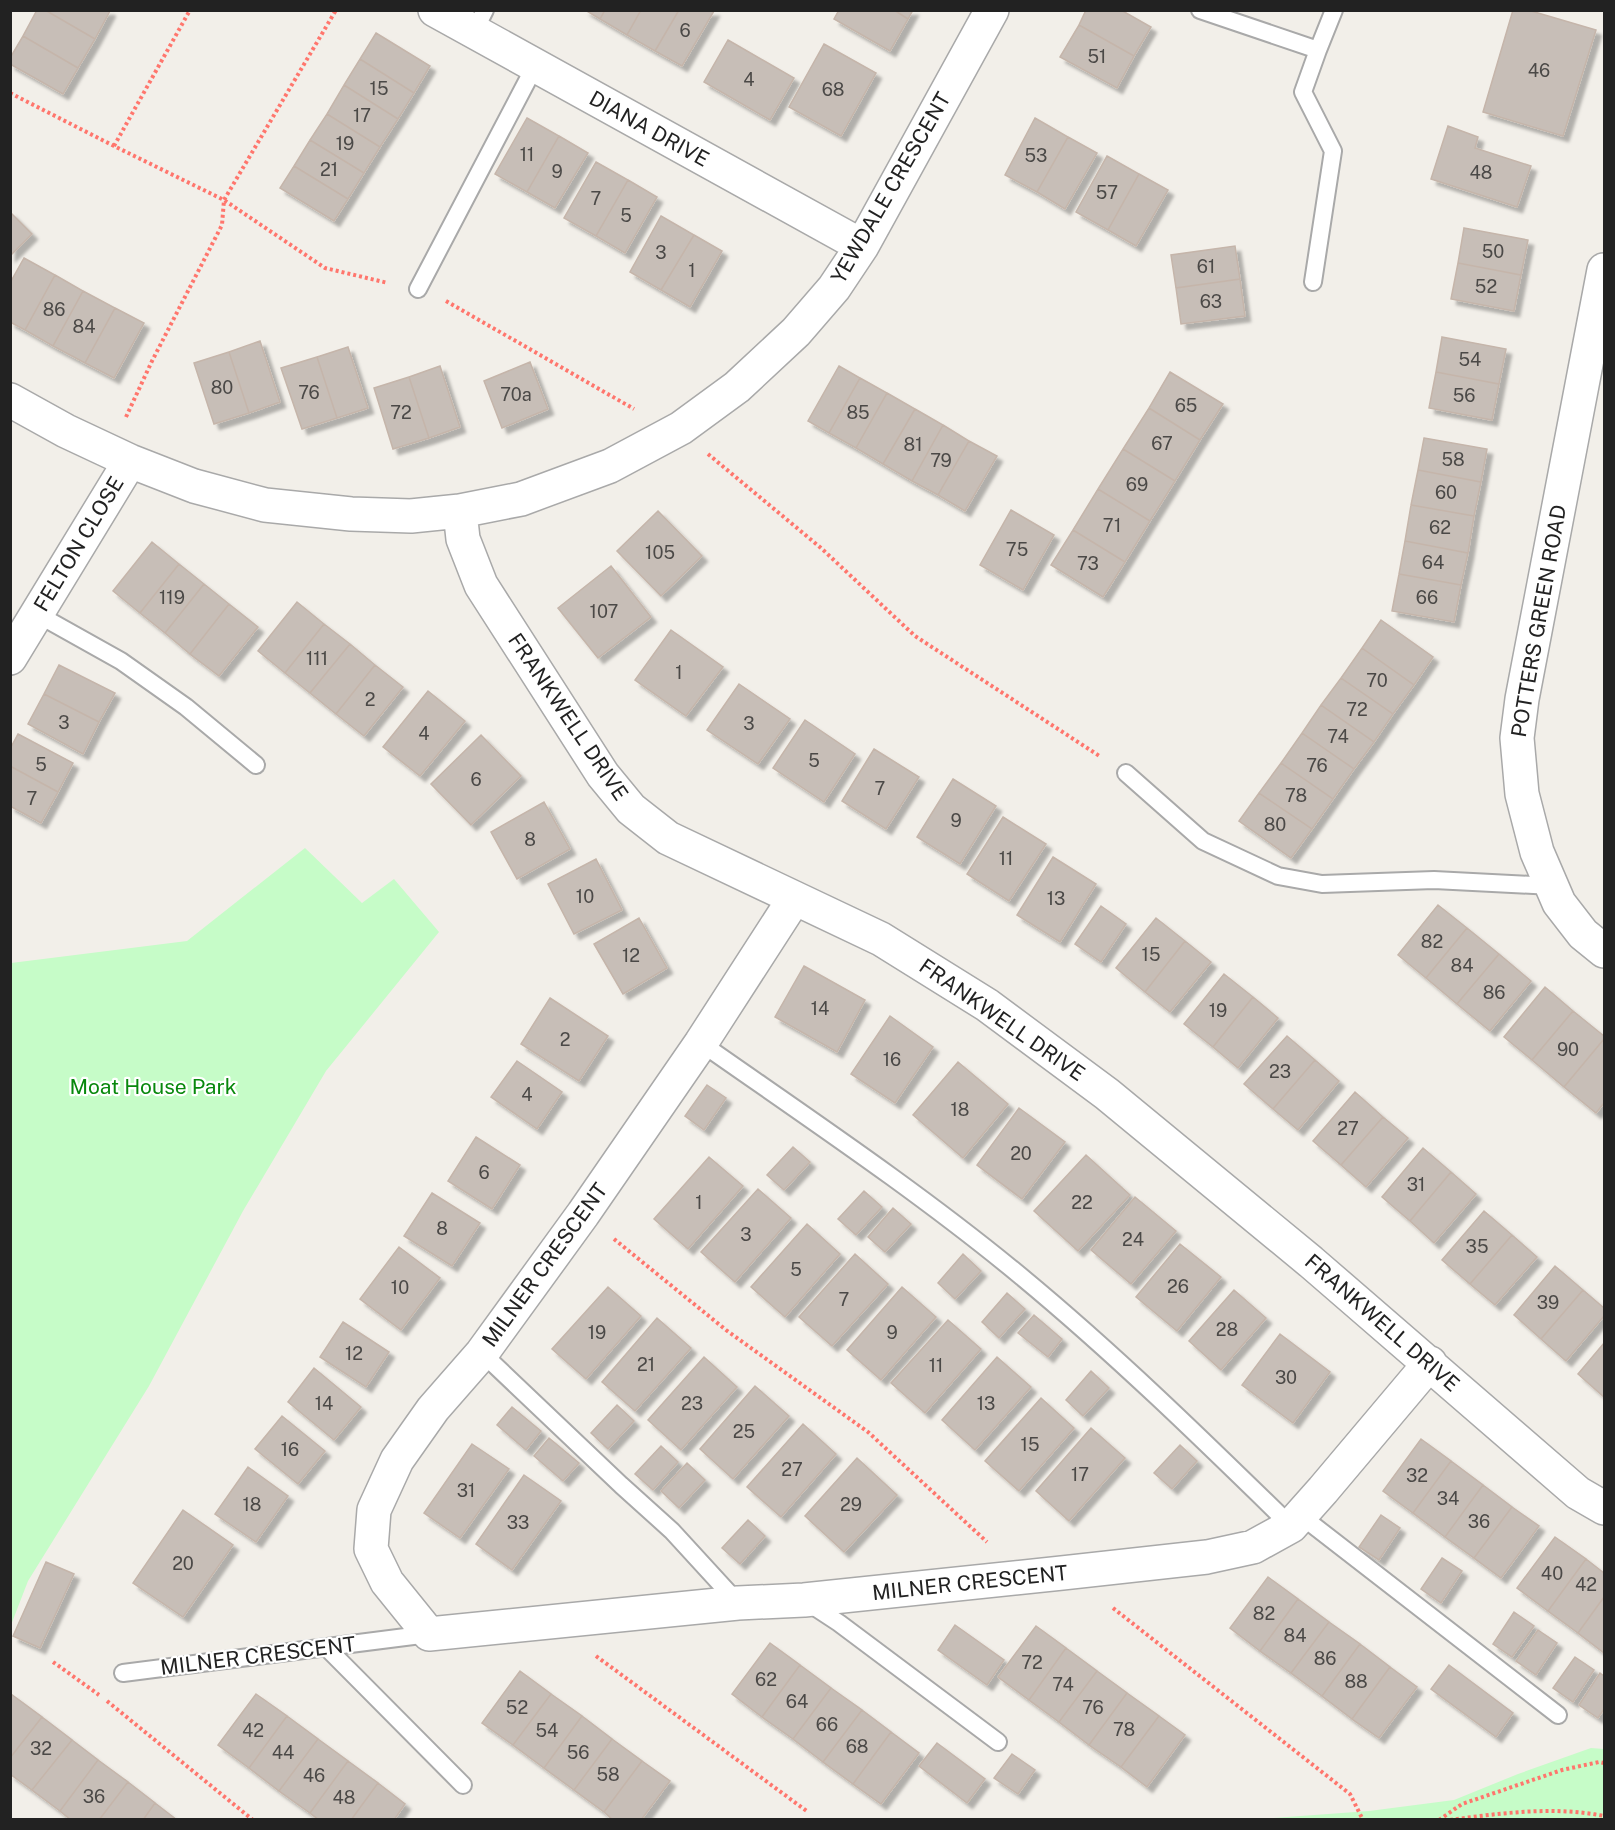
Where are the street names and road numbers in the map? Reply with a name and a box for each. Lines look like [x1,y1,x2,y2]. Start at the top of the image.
street label: DIANA DRIVE [585,85,714,172]
street label: YEWDALE CRESCENT [826,88,956,288]
street label: FELTON CLOSE [28,472,129,616]
street label: POTTERS GREEN ROAD [1506,503,1571,739]
street label: FRANKWELL DRIVE [503,628,634,805]
street label: FRANKWELL DRIVE [915,953,1090,1086]
street label: MILNER CRESCENT [477,1178,612,1352]
street label: FRANKWELL DRIVE [1300,1249,1465,1396]
street label: MILNER CRESCENT [871,1560,1069,1605]
street label: MILNER CRESCENT [159,1631,357,1680]

